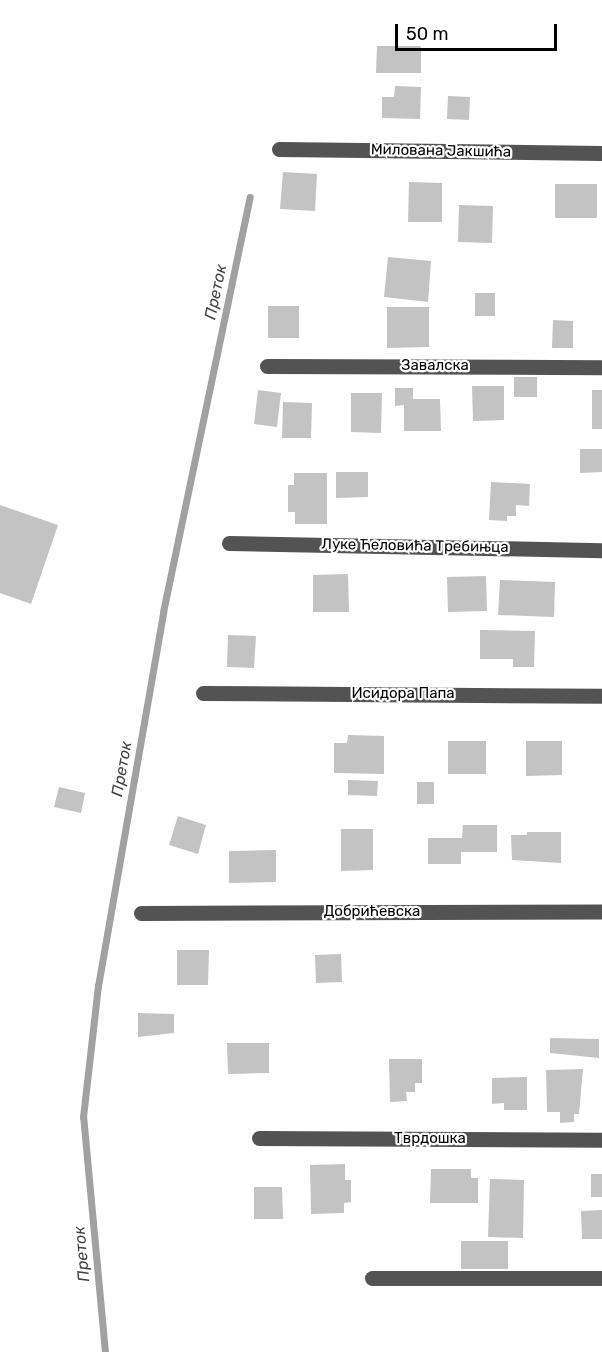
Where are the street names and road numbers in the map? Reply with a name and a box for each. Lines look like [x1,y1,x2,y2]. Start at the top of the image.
street label: Милована Јакшића [371,141,511,161]
street label: Завалска [401,357,469,375]
street label: Луке Ћеловића Требињца [321,535,509,557]
street label: Исидора Папа [351,685,455,703]
street label: Добрићевска [324,903,420,921]
street label: Тврдошка [394,1130,466,1148]

